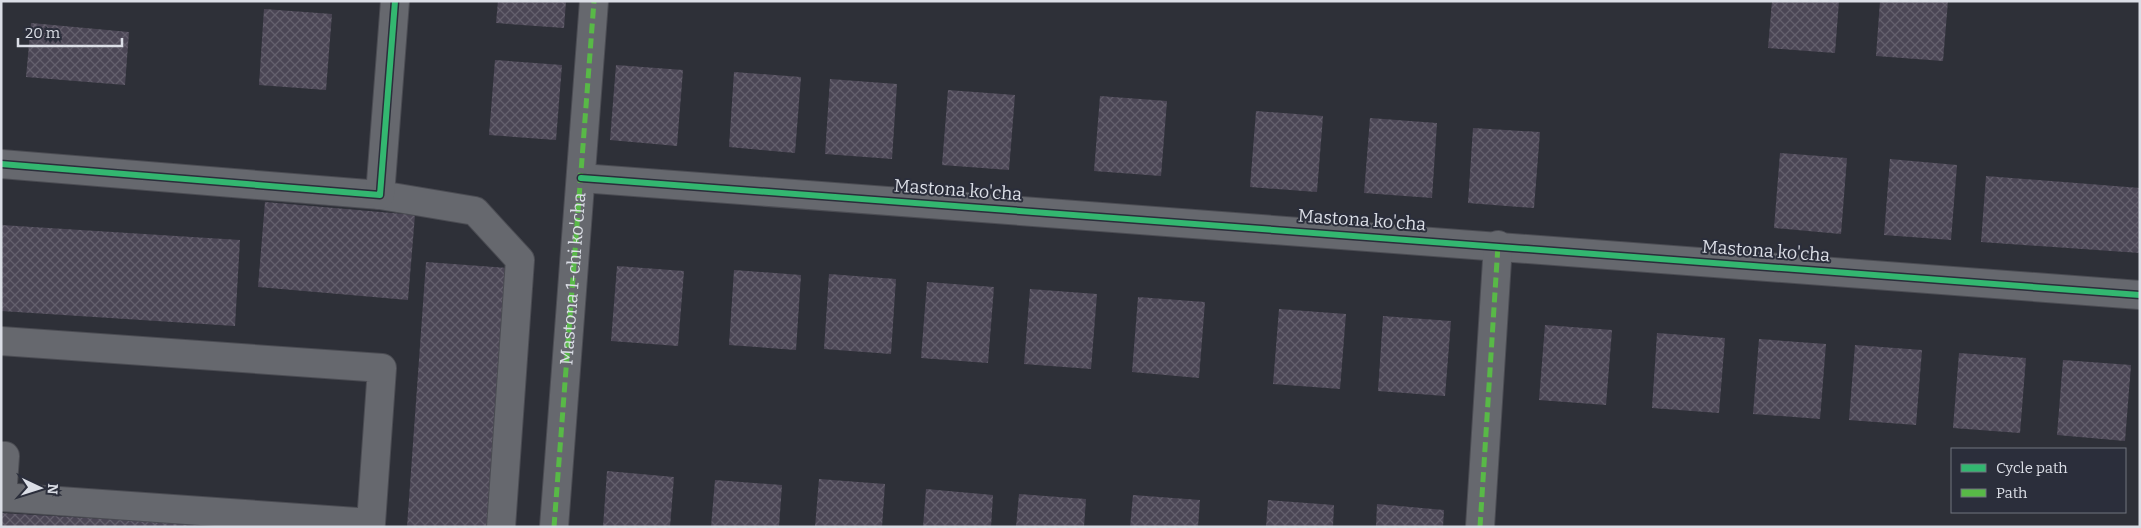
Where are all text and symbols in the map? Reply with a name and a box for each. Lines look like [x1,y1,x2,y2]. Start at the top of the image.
scale bar [18,15,121,47]
text: 20 m [25,24,61,42]
street label: Mastona ko'cha [893,175,1023,205]
street label: Mastona 1-chi ko'cha [555,191,590,366]
street label: Mastona ko'cha [1297,205,1427,235]
street label: Mastona ko'cha [1701,236,1831,266]
legend [1951,448,2126,513]
text: Cycle path [1996,459,2068,477]
north arrow [15,463,65,513]
text: N [44,483,61,495]
text: Path [1996,484,2028,502]

